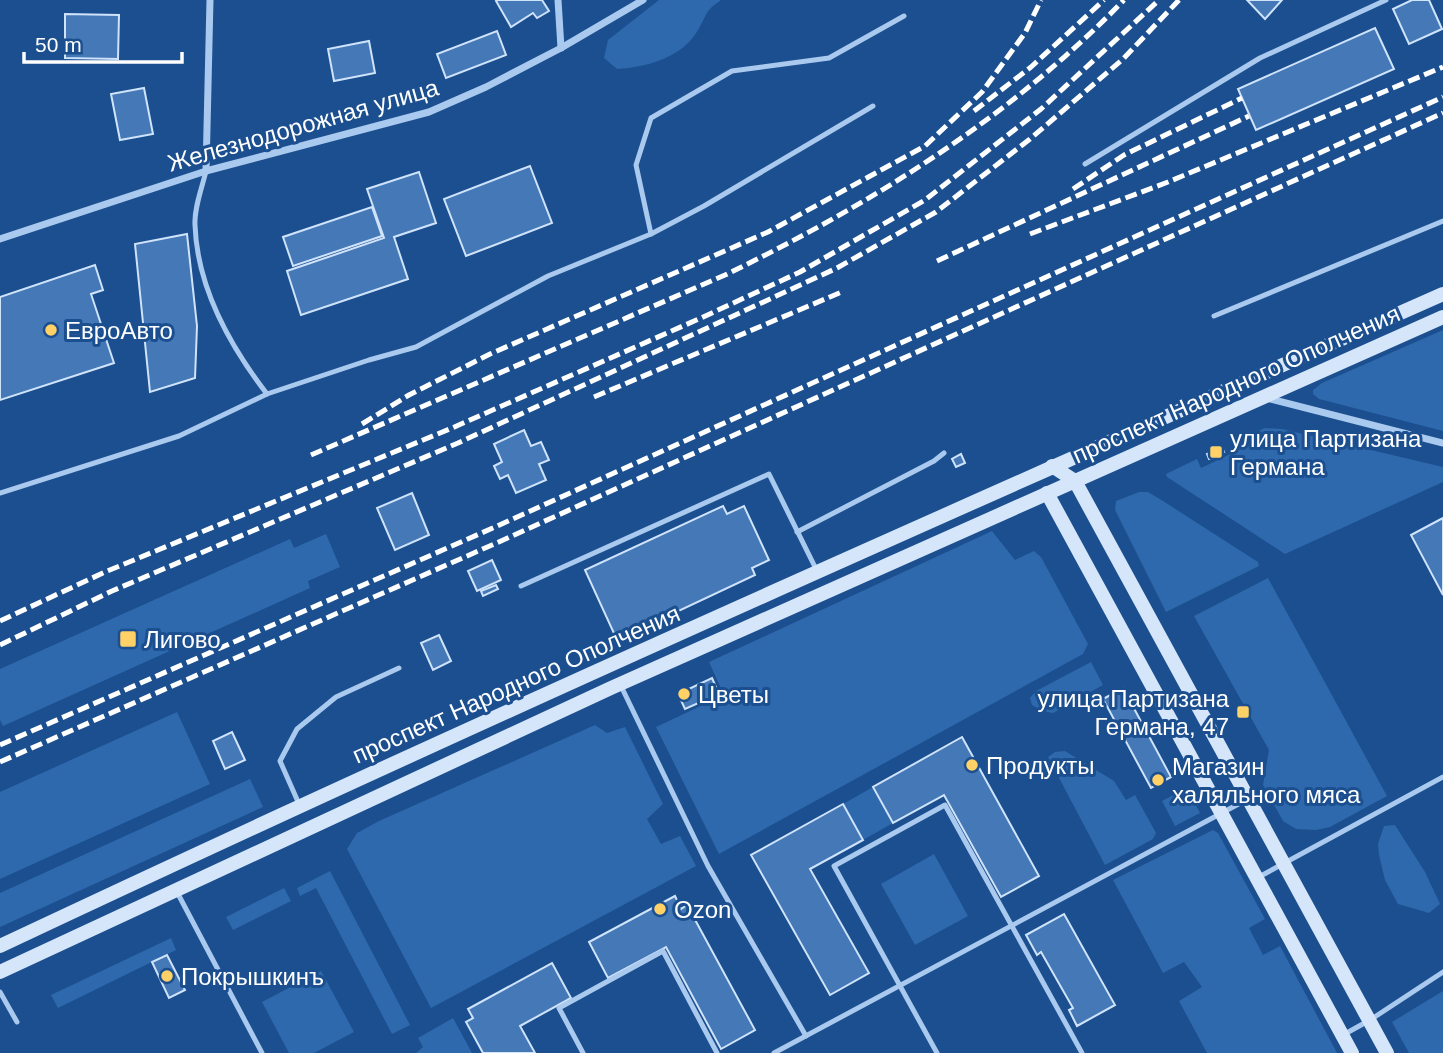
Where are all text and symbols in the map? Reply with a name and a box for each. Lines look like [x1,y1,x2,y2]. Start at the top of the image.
scale bar [24,21,182,65]
text: 50 m [35,33,82,56]
street label: Железнодорожная улица [165,73,442,177]
street label: проспект Народного Ополчения [1068,299,1404,469]
place label: ЕвроАвто [65,317,173,344]
marker: ЕвроАвто [43,322,59,338]
place label: улица Партизана Германа [1230,425,1422,480]
marker: улица Партизана Германа [1208,444,1224,460]
street label: проспект Народного Ополчения [348,599,684,769]
place label: Лигово [144,626,221,653]
marker: Лигово [118,629,138,649]
place label: Цветы [698,681,769,708]
place label: улица Партизана Германа, 47 [1038,685,1230,740]
marker: Цветы [676,686,692,702]
marker: улица Партизана Германа, 47 [1235,704,1251,720]
place label: Продукты [986,752,1094,779]
place label: Магазин халяльного мяса [1172,753,1361,808]
marker: Продукты [964,757,980,773]
marker: Магазин халяльного мяса [1150,772,1166,788]
place label: Ozon [674,896,731,923]
marker: Ozon [652,901,668,917]
place label: Покрышкинъ [181,963,324,990]
marker: Покрышкинъ [159,968,175,984]

